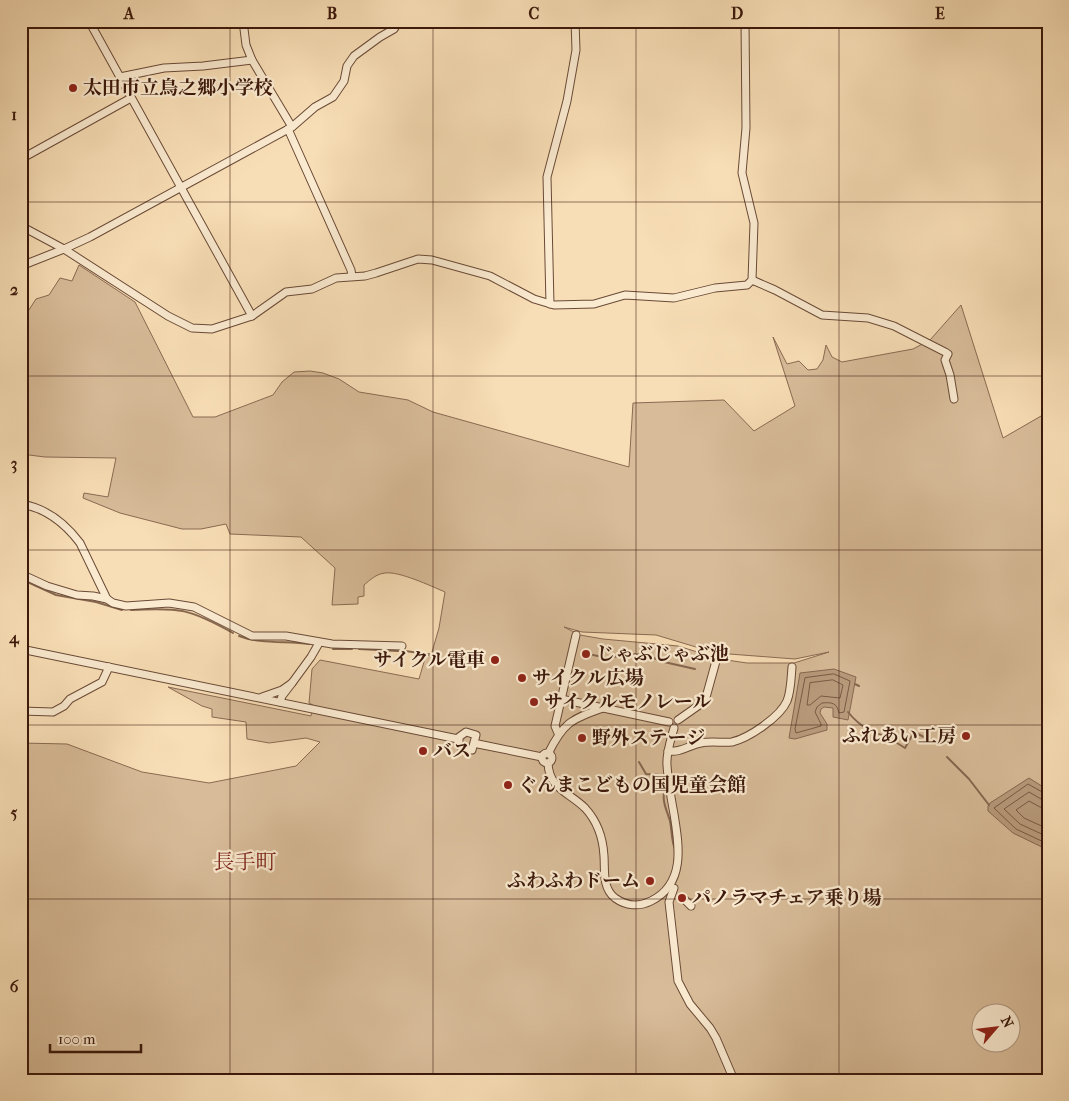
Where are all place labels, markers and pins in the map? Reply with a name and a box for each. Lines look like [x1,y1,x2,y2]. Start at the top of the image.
place label: 太田市立鳥之郷小学校 [83,77,273,99]
marker: 太田市立鳥之郷小学校 [67,82,79,94]
place label: じゃぶじゃぶ池 [596,643,729,665]
marker: じゃぶじゃぶ池 [580,648,592,660]
place label: サイクル電車 [373,649,485,671]
marker: サイクル電車 [489,654,501,666]
place label: サイクル広場 [532,667,644,689]
marker: サイクル広場 [516,672,528,684]
place label: サイクルモノレール [544,691,711,713]
marker: サイクルモノレール [528,696,540,708]
place label: ふれあい工房 [842,725,956,747]
place label: 野外ステージ [592,727,705,749]
marker: ふれあい工房 [960,730,972,742]
marker: 野外ステージ [576,732,588,744]
place label: バス [433,740,471,762]
marker: バス [417,745,429,757]
place label: ぐんまこどもの国児童会館 [518,774,746,796]
marker: ぐんまこどもの国児童会館 [502,779,514,791]
place label: ふわふわドーム [507,870,640,892]
marker: ふわふわドーム [644,875,656,887]
place label: パノラマチェア乗り場 [692,887,881,909]
marker: パノラマチェア乗り場 [676,892,688,904]

